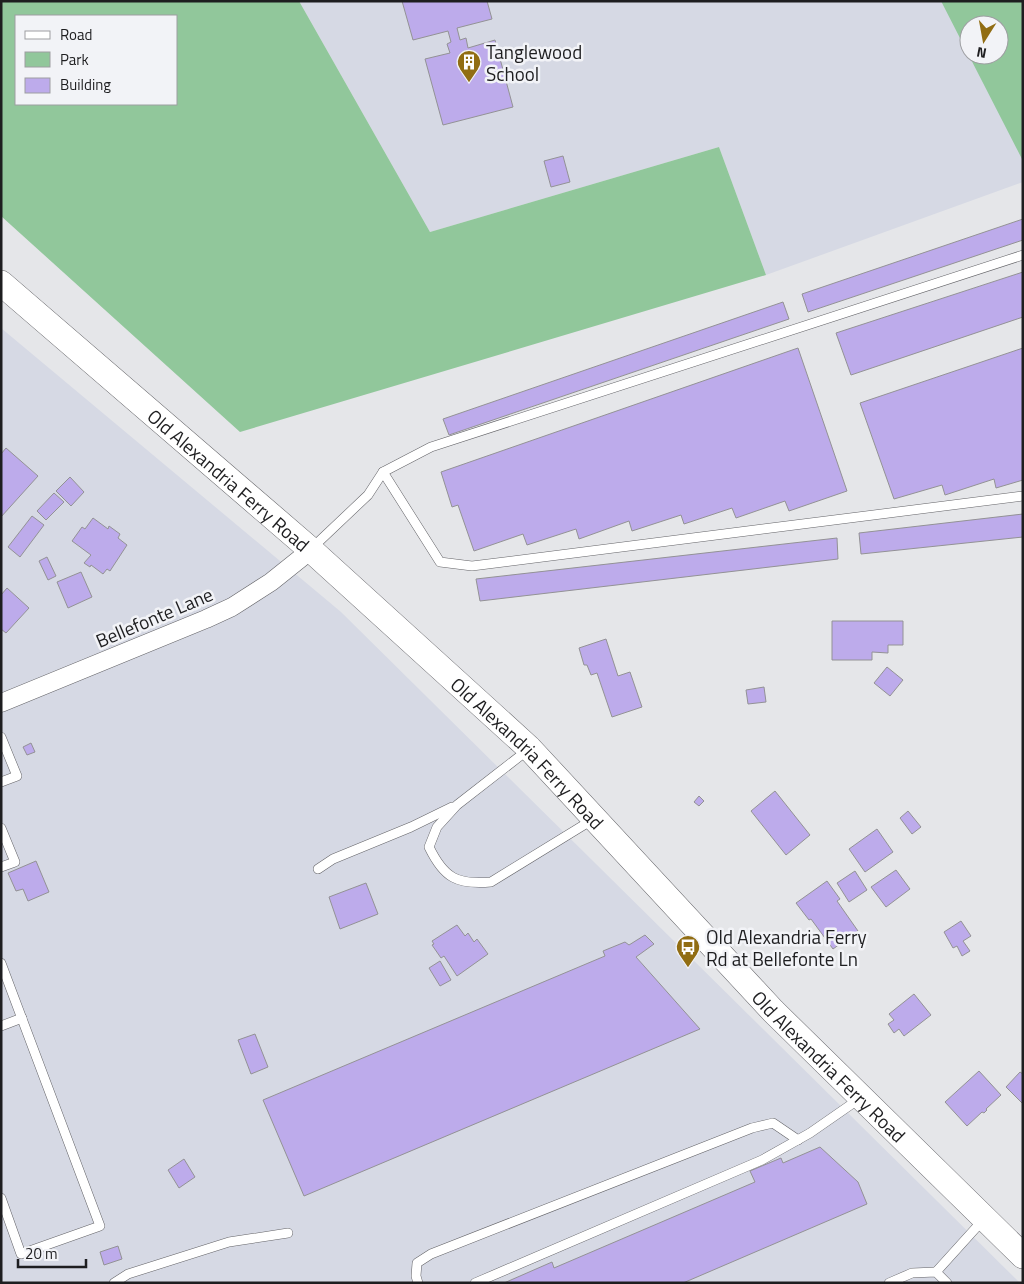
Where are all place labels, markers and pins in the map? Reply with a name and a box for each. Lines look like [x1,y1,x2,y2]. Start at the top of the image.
place label: Tanglewood School [486,37,582,88]
building icon: Tanglewood School [456,49,482,83]
place label: Old Alexandria Ferry Rd at Bellefonte Ln [706,922,867,973]
bus stop icon: Old Alexandria Ferry Rd at Bellefonte Ln [675,934,701,968]

